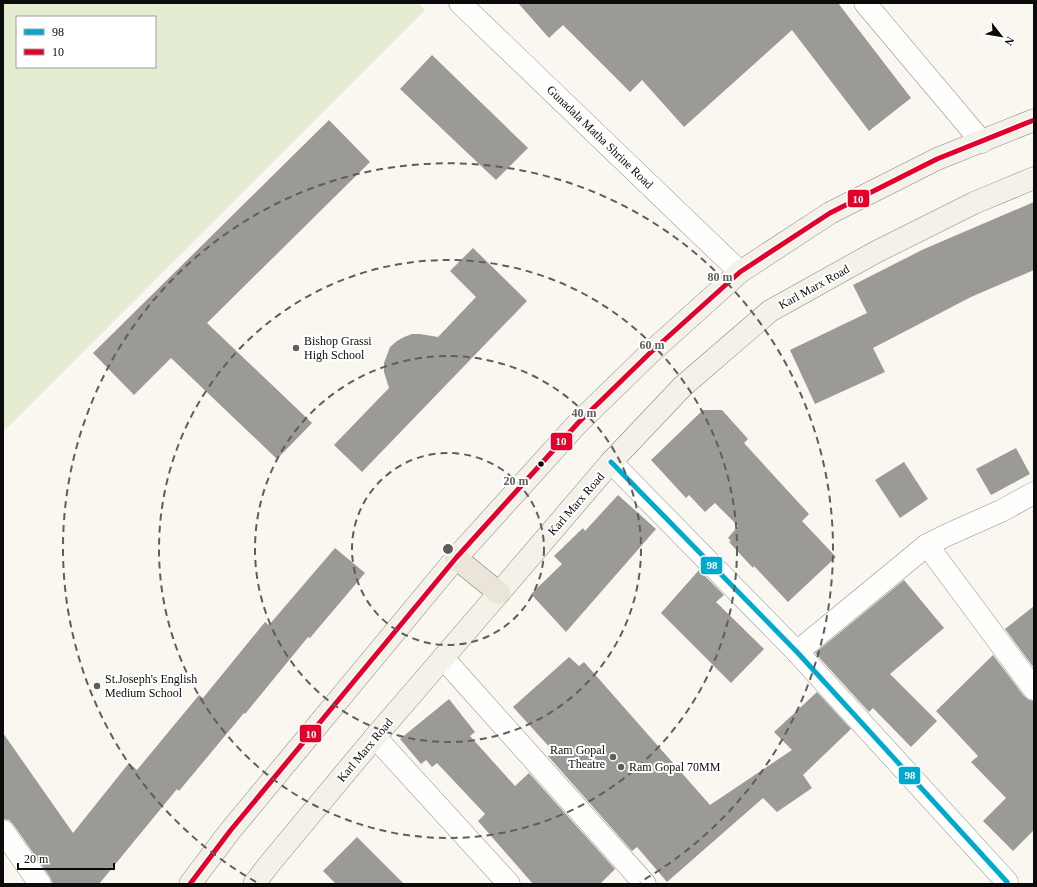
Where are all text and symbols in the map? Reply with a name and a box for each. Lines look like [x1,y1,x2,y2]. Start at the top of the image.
legend [16,16,156,68]
north arrow [981,16,1021,56]
text: 98 [52,25,64,39]
text: N [1002,35,1017,48]
text: 10 [52,45,64,59]
street label: Gunadala Matha Shrine Road [544,83,656,191]
line badge: 10 [847,189,870,208]
text: 10 [853,193,864,205]
street label: Karl Marx Road [776,262,852,312]
text: 80 m [708,270,733,284]
place label: Bishop Grassi High School [304,334,372,362]
text: 60 m [640,338,665,352]
marker: Bishop Grassi High School [291,343,301,353]
text: 40 m [572,406,597,420]
line badge: 10 [550,432,573,451]
text: 10 [556,435,567,447]
unlabelled marker [536,459,546,469]
street label: Karl Marx Road [545,470,607,538]
text: 20 m [504,474,529,488]
centre of rings [441,542,455,556]
line badge: 98 [700,556,723,575]
text: 98 [707,559,718,571]
place label: St.Joseph's English Medium School [105,672,197,700]
marker: St.Joseph's English Medium School [92,681,102,691]
street label: Karl Marx Road [334,715,396,785]
line badge: 10 [299,724,322,743]
text: 10 [306,728,317,740]
place label: Ram Gopal Theatre [550,743,606,771]
marker: Ram Gopal Theatre [608,752,618,762]
place label: Ram Gopal 70MM [629,760,721,774]
marker: Ram Gopal 70MM [616,762,626,772]
line badge: 98 [898,766,921,785]
text: 98 [905,769,916,781]
scale bar [18,845,114,871]
text: 20 m [24,852,49,866]

